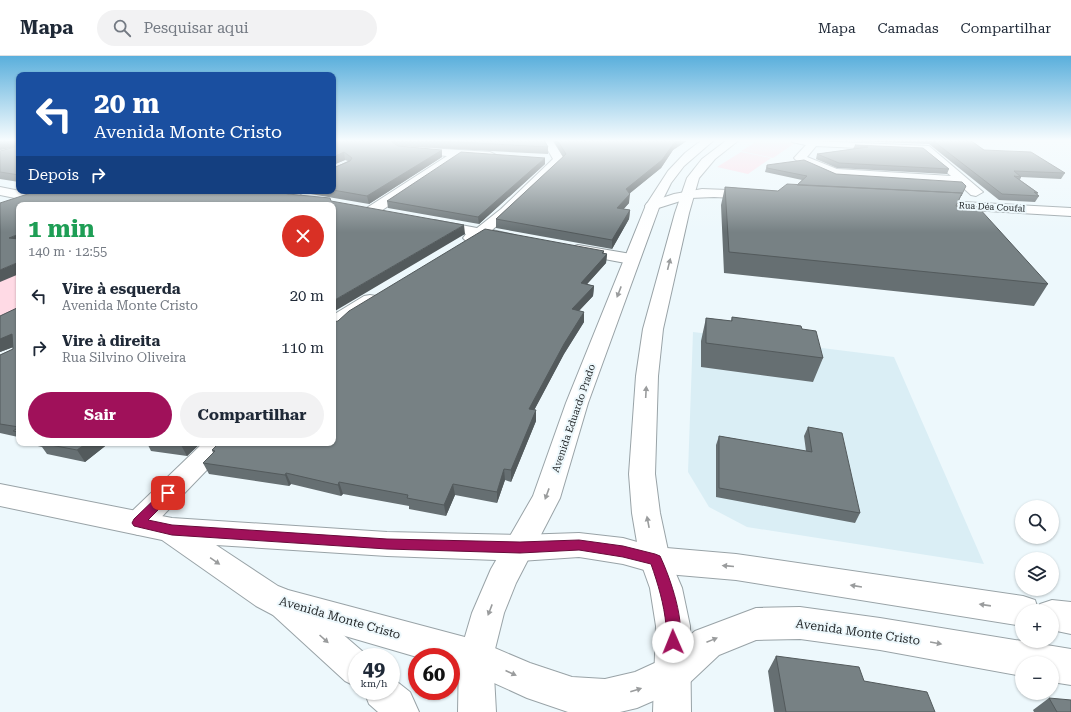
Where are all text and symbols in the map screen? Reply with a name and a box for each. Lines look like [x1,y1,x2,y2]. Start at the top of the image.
search box [97,10,377,46]
text: Mapa [20,16,73,39]
icon: search [111,17,133,39]
text: Pesquisar aqui [143,19,249,37]
text: Mapa [818,20,855,36]
text: Camadas [877,20,939,36]
text: Compartilhar [961,20,1051,36]
text: 20 m [94,87,159,120]
icon: left [28,88,80,140]
text: Avenida Monte Cristo [94,121,282,142]
icon: right [87,164,109,186]
text: Depois [28,166,79,184]
street label: Rua Déa Coufal [958,200,1026,214]
text: 1 min [28,215,95,243]
button: close [282,215,324,257]
text: 140 m · 12:55 [28,244,107,259]
one-way arrow [666,258,672,270]
text: Vire à esquerda [62,280,181,298]
icon: left [28,285,50,307]
text: 20 m [290,287,324,305]
one-way arrow [616,287,622,299]
text: Avenida Monte Cristo [62,298,198,313]
text: Vire à direita [62,332,160,350]
icon: right [28,337,50,359]
text: 110 m [281,339,324,357]
text: Rua Silvino Oliveira [62,350,186,365]
street label: Avenida Eduardo Prado [550,363,597,474]
one-way arrow [642,386,649,398]
button: Sair [28,392,172,438]
button: Compartilhar [180,392,324,438]
pin [151,476,185,510]
icon: arrive [157,482,179,504]
one-way arrow [543,488,549,500]
map controls [1015,500,1059,700]
button: search [1015,500,1059,544]
one-way arrow [644,515,650,528]
button: layers [1015,552,1059,596]
one-way arrow [210,557,221,565]
one-way arrow [722,563,734,569]
one-way arrow [850,583,862,589]
street label: Avenida Monte Cristo [278,594,402,642]
one-way arrow [979,602,991,608]
button: + [1015,604,1059,648]
one-way arrow [486,605,492,617]
street label: Avenida Monte Cristo [795,616,921,648]
position arrow [652,621,694,663]
one-way arrow [319,634,328,643]
one-way arrow [707,637,719,643]
one-way arrow [930,641,942,647]
speed limit sign: 60 [408,648,460,700]
button: − [1015,656,1059,700]
text: 49 [363,657,385,681]
one-way arrow [506,670,517,676]
text: km/h [361,678,387,689]
one-way arrow [631,686,643,692]

